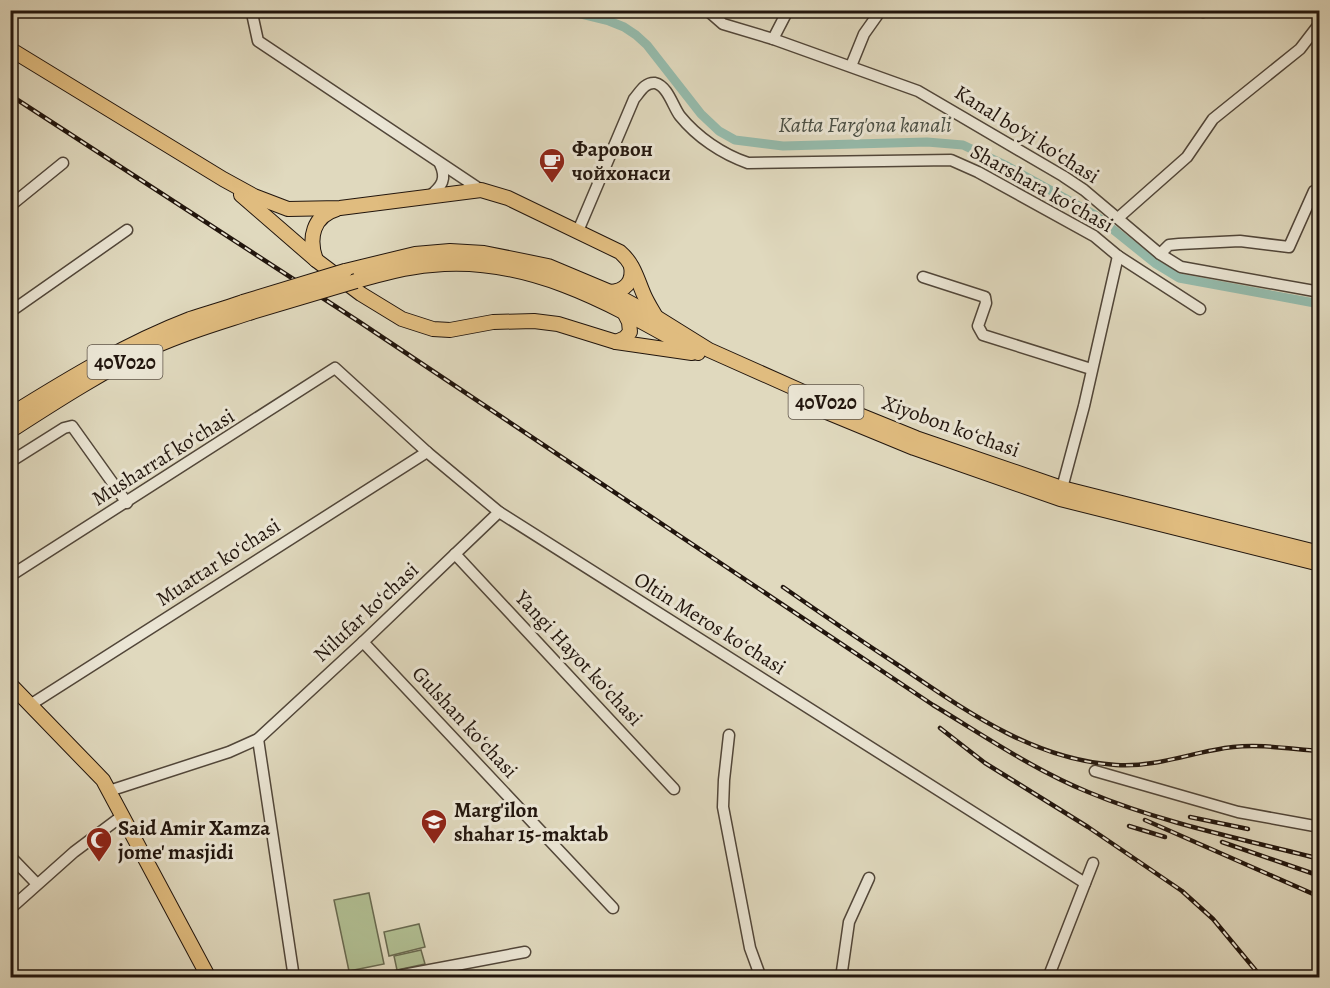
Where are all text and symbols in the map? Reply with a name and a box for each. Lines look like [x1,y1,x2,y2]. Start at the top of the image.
street label: Kanal boʻyi koʻchasi [949,78,1105,190]
water label: Katta Farg'ona kanali [778,110,952,140]
place label: Фаровон чойхонаси [572,135,671,187]
street label: Sharshara koʻchasi [965,137,1119,239]
cafe icon: Фаровон чойхонаси [537,146,567,184]
road number: 40V020 [88,345,162,379]
road number: 40V020 [788,385,864,419]
street label: Xiyobon koʻchasi [878,388,1024,464]
street label: Musharraf koʻchasi [86,402,240,512]
street label: Muattar koʻchasi [150,511,286,613]
street label: Nilufar koʻchasi [307,556,425,668]
street label: Oltin Meros koʻchasi [629,565,791,681]
street label: Yangi Hayot koʻchasi [508,583,649,732]
street label: Gulshan koʻchasi [406,660,524,784]
place label: Marg'ilon shahar 15-maktab [454,796,609,848]
school or university icon: Marg'ilon shahar 15-maktab [419,807,449,845]
place label: Said Amir Xamza jome' masjidi [118,814,271,866]
mosque icon: Said Amir Xamza jome' masjidi [84,825,114,863]

